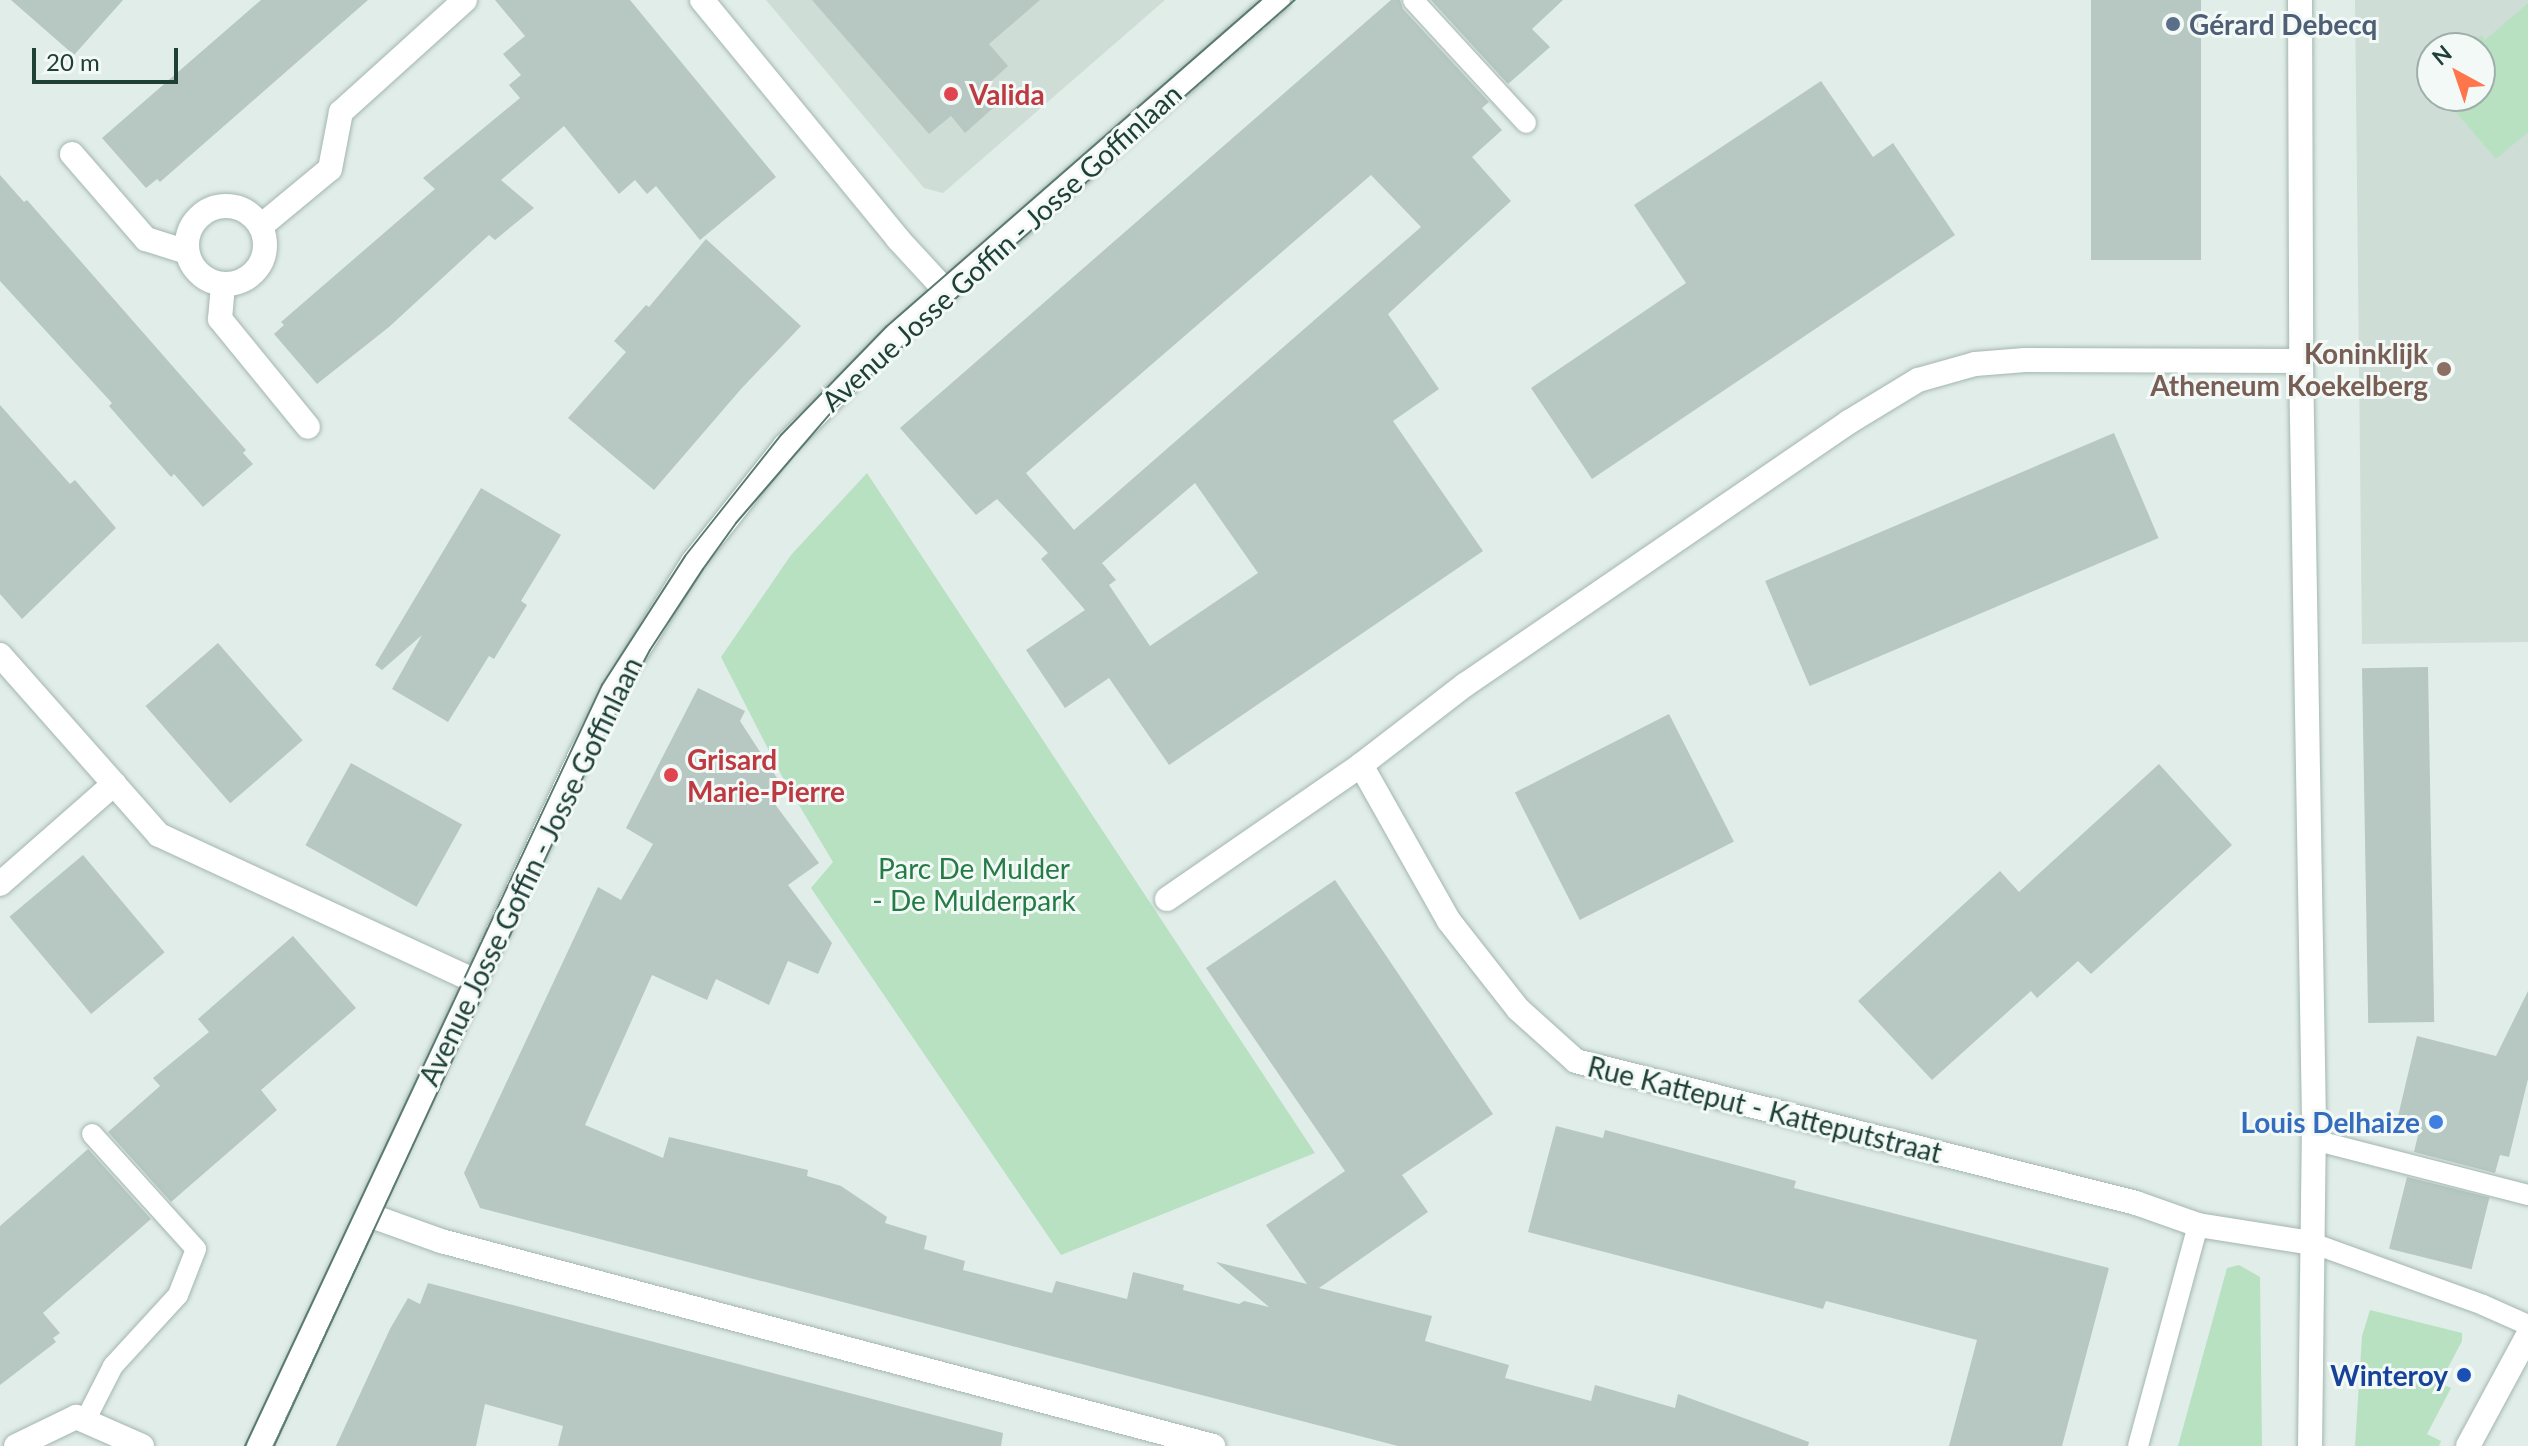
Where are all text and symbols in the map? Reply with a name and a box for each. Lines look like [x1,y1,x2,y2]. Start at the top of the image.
place label: Gérard Debecq [2189,7,2377,41]
marker: Gérard Debecq [2164,15,2182,33]
scale bar [36,32,182,82]
north arrow [2416,32,2496,112]
text: N [2426,39,2457,71]
text: 20 m [46,47,100,76]
street label: Avenue Josse Goffin - Josse Goffinlaan [814,76,1188,418]
place label: Valida [969,77,1045,111]
marker: Valida [940,83,962,105]
place label: Koninklijk Atheneum Koekelberg [2150,336,2428,402]
marker: Koninklijk Atheneum Koekelberg [2435,360,2453,378]
street label: Avenue Josse Goffin - Josse Goffinlaan [411,651,649,1091]
place label: Grisard Marie-Pierre [687,742,845,808]
marker: Grisard Marie-Pierre [662,766,680,784]
park label: Parc De Mulder - De Mulderpark [872,851,1076,917]
street label: Rue Katteput - Katteputstraat [1584,1049,1946,1169]
place label: Louis Delhaize [2240,1105,2420,1139]
marker: Louis Delhaize [2427,1113,2445,1131]
place label: Winteroy [2330,1358,2448,1392]
marker: Winteroy [2455,1366,2473,1384]

